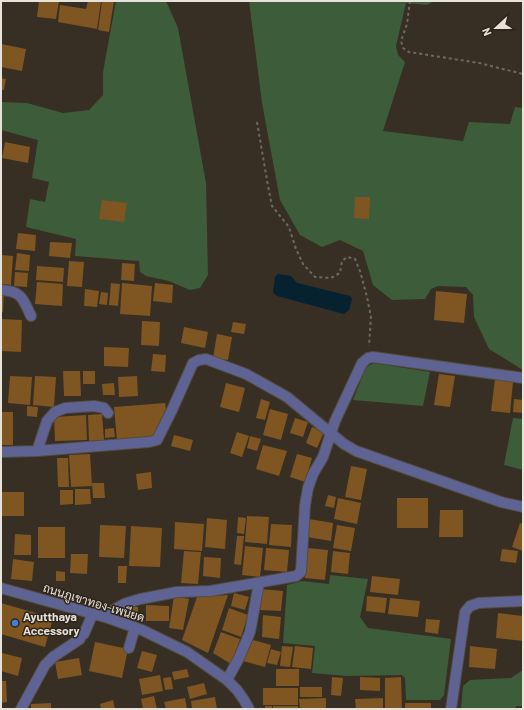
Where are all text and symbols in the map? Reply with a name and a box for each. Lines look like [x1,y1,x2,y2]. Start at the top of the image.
north arrow [476,8,516,48]
text: N [479,26,494,38]
street label: ถนนภูเขาทอง-เพนียด [41,580,146,626]
place label: Ayutthaya Accessory [23,609,80,637]
marker: Ayutthaya Accessory [10,618,20,628]

